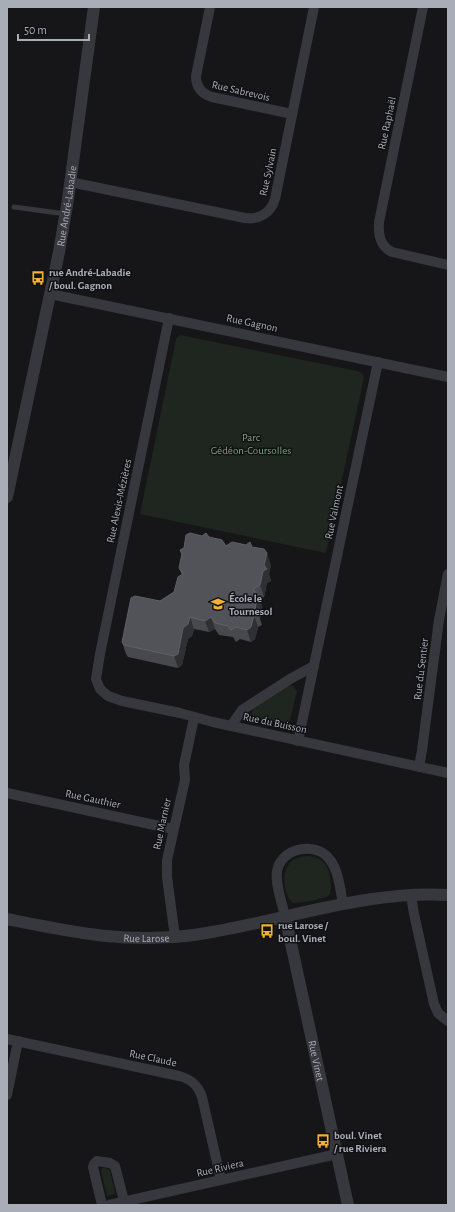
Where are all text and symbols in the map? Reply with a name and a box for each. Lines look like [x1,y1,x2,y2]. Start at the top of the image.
scale bar [18,16,89,42]
text: 50 m [24,24,47,36]
street label: Rue Sabrevois [211,79,271,103]
street label: Rue Raphaël [376,96,398,150]
street label: Rue Sylvain [258,147,278,197]
street label: Rue André-Labadie [55,165,78,247]
place label: rue André-Labadie / boul. Gagnon [48,267,131,291]
bus stop icon: rue André-Labadie / boul. Gagnon [30,270,46,286]
street label: Rue Gagnon [225,312,279,334]
park label: Parc Gédéon-Coursolles [211,432,291,456]
street label: Rue Alexis-Mézières [105,458,133,544]
street label: Rue Valmont [323,483,345,540]
place label: École le Tournesol [229,592,272,617]
school or university icon: École le Tournesol [210,596,226,612]
street label: Rue du Sentier [412,637,430,700]
street label: Rue du Buisson [242,711,308,735]
street label: Rue Gauthier [64,788,122,810]
street label: Rue Marnier [151,797,173,851]
place label: rue Larose / boul. Vinet [278,920,329,944]
bus stop icon: rue Larose / boul. Vinet [259,923,275,939]
street label: Rue Larose [123,932,170,944]
street label: Rue Vinet [307,1039,326,1083]
street label: Rue Claude [128,1048,178,1068]
place label: boul. Vinet / rue Riviera [333,1130,387,1154]
bus stop icon: boul. Vinet / rue Riviera [315,1133,331,1149]
street label: Rue Riviera [195,1157,245,1179]

